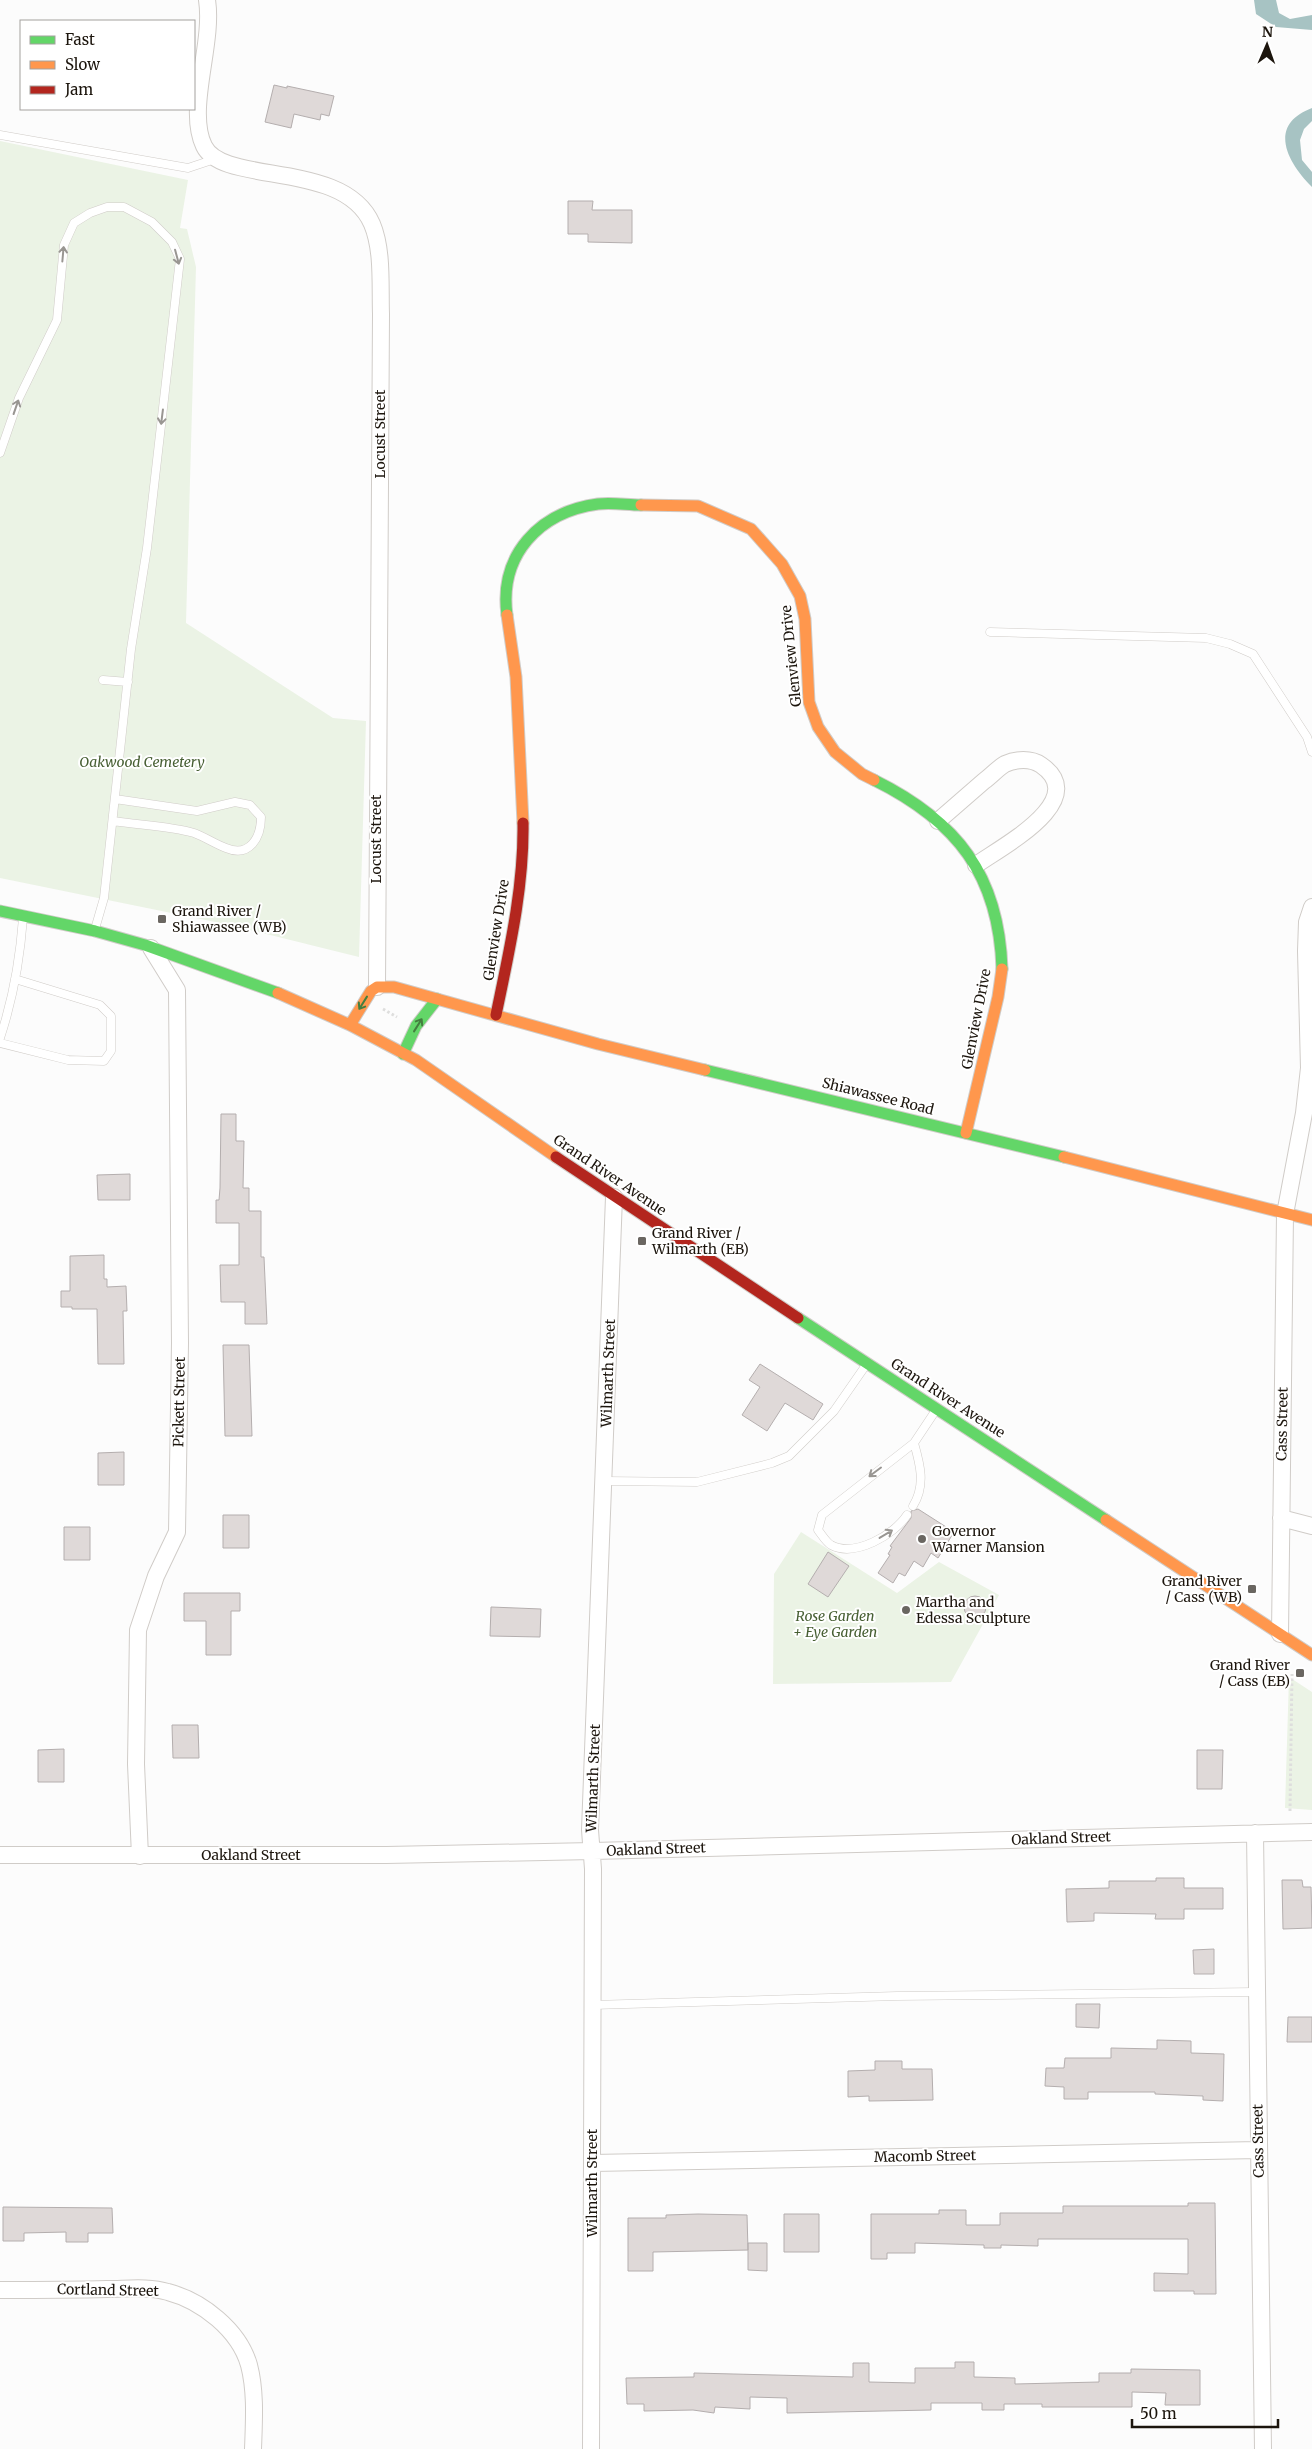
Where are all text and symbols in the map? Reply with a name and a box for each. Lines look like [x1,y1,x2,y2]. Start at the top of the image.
legend [20,20,195,110]
north arrow [1242,20,1292,70]
text: N [1262,23,1273,41]
text: Fast [65,30,95,49]
text: Slow [65,55,100,74]
text: Jam [64,80,93,99]
one-way arrow [58,246,68,262]
one-way arrow [173,248,183,264]
street label: Locust Street [371,389,389,478]
one-way arrow [12,399,21,415]
one-way arrow [157,409,167,425]
street label: Glenview Drive [777,604,805,708]
park label: Oakwood Cemetery [79,753,205,771]
street label: Locust Street [367,794,385,883]
street label: Glenview Drive [479,878,513,982]
place label: Grand River / Shiawassee (WB) [172,902,287,936]
marker: Grand River / Shiawassee (WB) [156,913,168,925]
street label: Glenview Drive [957,967,995,1071]
one-way arrow [357,995,367,1009]
one-way arrow [413,1019,423,1033]
street label: Shiawassee Road [820,1073,936,1119]
street label: Grand River Avenue [550,1130,670,1220]
place label: Grand River / Wilmarth (EB) [651,1224,749,1258]
marker: Grand River / Wilmarth (EB) [636,1235,648,1247]
street label: Wilmarth Street [597,1318,619,1429]
street label: Grand River Avenue [888,1354,1008,1442]
street label: Pickett Street [169,1356,189,1447]
street label: Cass Street [1272,1386,1292,1461]
one-way arrow [868,1467,882,1477]
place label: Governor Warner Mansion [931,1522,1045,1556]
one-way arrow [878,1529,892,1539]
marker: Governor Warner Mansion [916,1533,928,1545]
place label: Grand River / Cass (WB) [1162,1572,1242,1606]
marker: Grand River / Cass (WB) [1246,1583,1258,1595]
place label: Martha and Edessa Sculpture [916,1593,1030,1627]
marker: Martha and Edessa Sculpture [900,1604,912,1616]
park label: Rose Garden + Eye Garden [793,1607,877,1641]
place label: Grand River / Cass (EB) [1210,1656,1290,1690]
marker: Grand River / Cass (EB) [1294,1667,1306,1679]
street label: Wilmarth Street [582,1723,604,1834]
street label: Oakland Street [1011,1827,1112,1849]
street label: Oakland Street [606,1838,707,1860]
street label: Oakland Street [201,1846,301,1864]
street label: Cass Street [1248,2103,1268,2178]
street label: Wilmarth Street [583,2128,601,2238]
street label: Macomb Street [874,2146,977,2166]
street label: Cortland Street [57,2280,160,2300]
scale bar [1132,2396,1278,2428]
text: 50 m [1140,2404,1177,2423]

